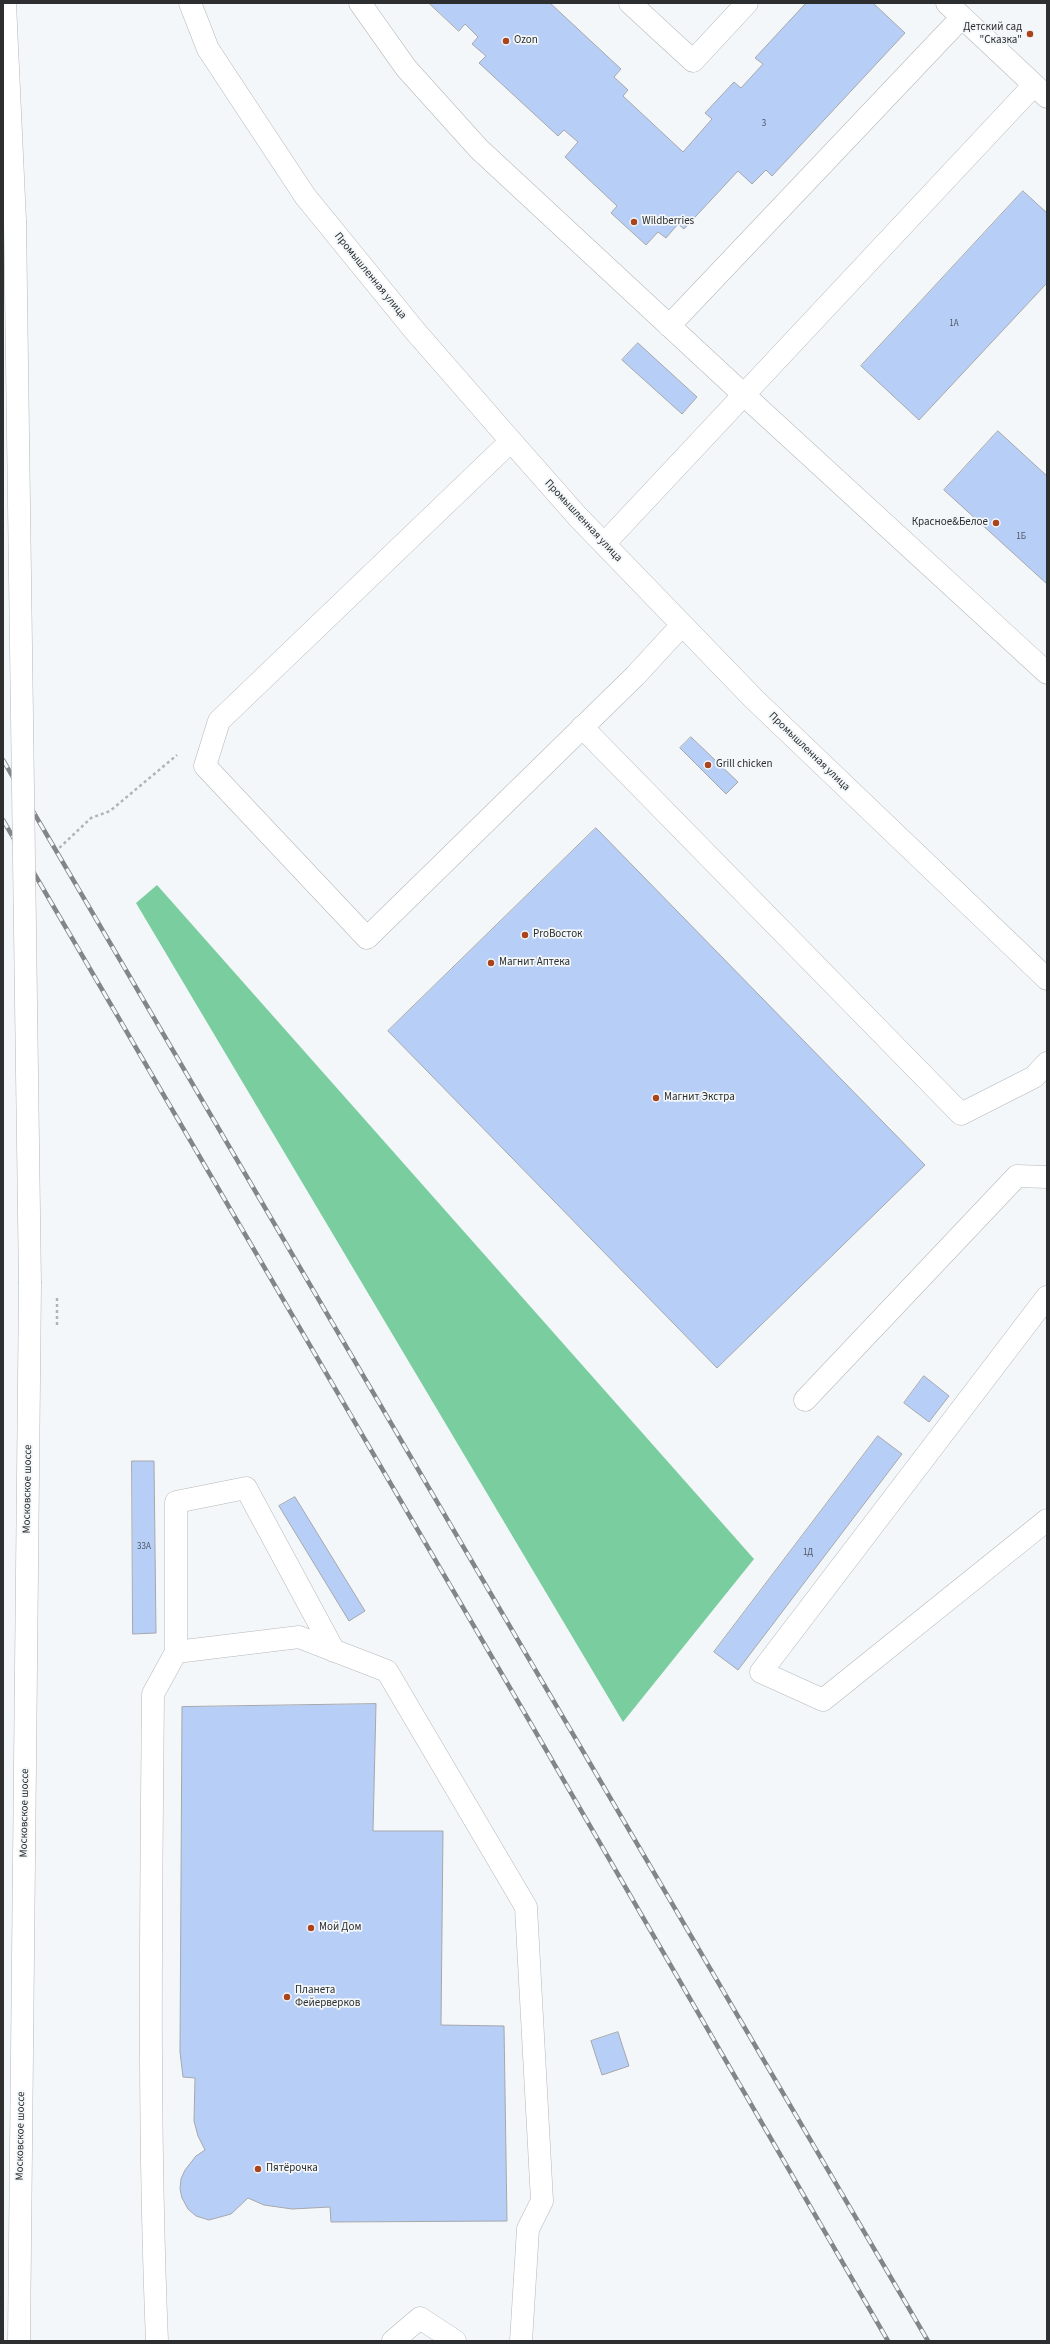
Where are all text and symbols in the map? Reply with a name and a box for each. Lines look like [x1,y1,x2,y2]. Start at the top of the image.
place label: Детский сад "Сказка" [963,21,1022,47]
marker: Детский сад "Сказка" [1025,29,1035,39]
place label: Ozon [514,34,538,48]
marker: Ozon [501,36,511,46]
house number: 3 [762,119,766,129]
place label: Wildberries [642,215,694,229]
marker: Wildberries [629,217,639,227]
street label: Промышленная улица [331,230,409,322]
house number: 1А [949,319,959,329]
street label: Промышленная улица [541,477,625,565]
place label: Красное&Белое [912,516,988,530]
marker: Красное&Белое [991,518,1001,528]
house number: 1Б [1016,532,1026,542]
street label: Промышленная улица [766,710,852,794]
place label: Grill chicken [716,758,773,772]
marker: Grill chicken [703,760,713,770]
place label: ProВосток [533,928,583,942]
marker: ProВосток [520,930,530,940]
place label: Магнит Аптека [499,956,570,970]
marker: Магнит Аптека [486,958,496,968]
place label: Магнит Экстра [664,1091,735,1105]
marker: Магнит Экстра [651,1093,661,1103]
street label: Московское шоссе [21,1444,35,1534]
house number: 33А [137,1542,151,1552]
house number: 1Д [803,1548,813,1558]
street label: Московское шоссе [18,1768,32,1858]
place label: Мой Дом [319,1921,361,1935]
marker: Мой Дом [306,1923,316,1933]
place label: Планета Фейерверков [295,1984,360,2010]
marker: Планета Фейерверков [282,1992,292,2002]
street label: Московское шоссе [14,2091,28,2181]
place label: Пятёрочка [266,2162,318,2176]
marker: Пятёрочка [253,2164,263,2174]

